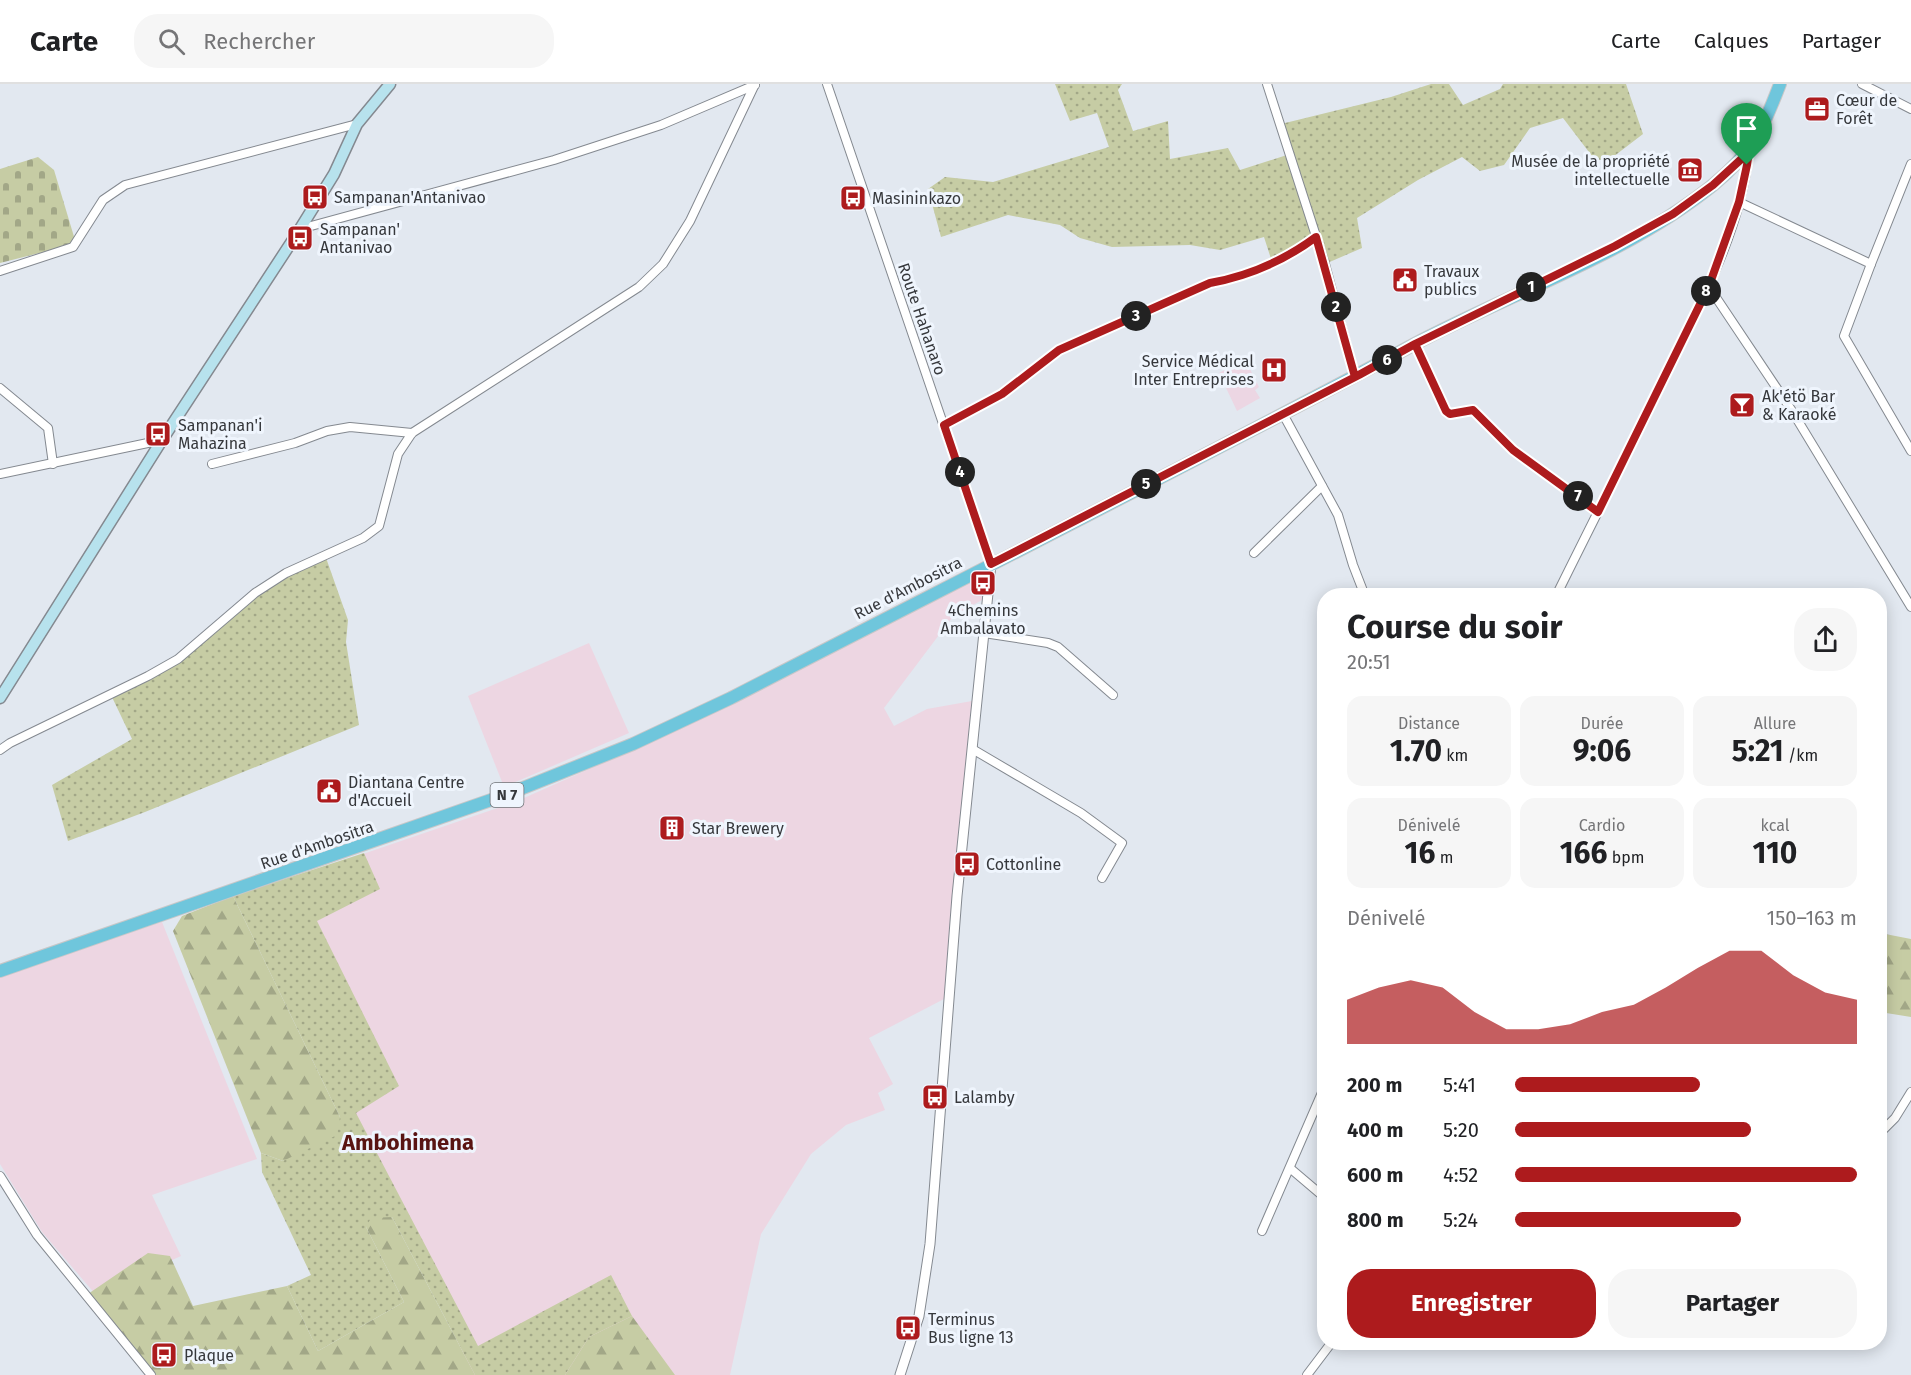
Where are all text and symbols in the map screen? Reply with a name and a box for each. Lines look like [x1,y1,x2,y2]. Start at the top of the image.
search box [134,14,554,68]
text: Carte [30,25,98,58]
icon: search [155,25,188,58]
text: Rechercher [203,28,315,55]
text: Carte [1611,28,1661,54]
text: Calques [1694,28,1769,54]
text: Partager [1802,28,1881,54]
place label: Cœur de Forêt [1836,91,1897,128]
office icon: Cœur de Forêt [1802,94,1832,124]
pin [1721,103,1772,165]
icon: arrive [1730,112,1763,145]
place label: Musée de la propriété intellectuelle [1511,152,1670,189]
museum icon: Musée de la propriété intellectuelle [1675,155,1705,185]
bus stop icon: Sampanan'Antanivao [300,182,330,212]
bus stop icon: Masininkazo [838,183,868,213]
place label: Sampanan'Antanivao [334,188,486,207]
place label: Masininkazo [872,189,961,208]
place label: Sampanan' Antanivao [320,220,400,257]
bus stop icon: Sampanan' Antanivao [285,223,315,253]
street label: Route Hahanaro [894,260,950,378]
place label: Travaux publics [1424,262,1480,299]
public building icon: Travaux publics [1390,265,1420,295]
pin: 1 [1516,272,1546,302]
pin: 8 [1691,276,1721,306]
text: 1 [1527,277,1535,296]
text: 8 [1701,281,1711,300]
pin: 2 [1321,292,1351,322]
text: 2 [1332,297,1340,316]
pin: 3 [1121,301,1151,331]
text: 3 [1132,306,1140,325]
pin: 6 [1372,345,1402,375]
text: 6 [1382,350,1392,369]
place label: Service Médical Inter Entreprises [1133,352,1254,389]
hospital icon: Service Médical Inter Entreprises [1259,355,1289,385]
place label: Ak'étö Bar & Karaoké [1762,387,1836,424]
bar icon: Ak'étö Bar & Karaoké [1727,390,1757,420]
place label: Sampanan'i Mahazina [178,416,263,453]
bus stop icon: Sampanan'i Mahazina [143,419,173,449]
pin: 4 [945,457,975,487]
text: 4 [955,462,965,481]
pin: 5 [1131,469,1161,499]
text: 5 [1142,474,1150,493]
pin: 7 [1563,481,1593,511]
text: 7 [1574,486,1582,505]
street label: Rue d'Ambositra [851,553,965,623]
bus stop icon: 4Chemins Ambalavato [968,568,998,598]
place label: 4Chemins Ambalavato [940,601,1026,638]
text: Course du soir [1347,607,1563,647]
button: share [1794,608,1857,671]
text: 20:51 [1347,650,1391,674]
text: Distance [1398,714,1460,733]
text: Durée [1581,714,1623,733]
text: Allure [1754,714,1796,733]
text: 1.70 [1390,733,1442,769]
text: 9:06 [1573,733,1631,769]
text: 5:21 [1732,733,1784,769]
text: km [1442,746,1468,765]
text: /km [1784,746,1818,765]
place label: Diantana Centre d'Accueil [348,773,465,810]
public building icon: Diantana Centre d'Accueil [314,776,344,806]
road number: N 7 [490,783,524,807]
building icon: Star Brewery [657,813,687,843]
text: Dénivelé [1398,816,1460,835]
text: Cardio [1579,816,1625,835]
text: kcal [1761,816,1789,835]
street label: Rue d'Ambositra [258,817,376,873]
place label: Star Brewery [692,819,784,838]
text: 16 [1405,835,1435,871]
text: 166 [1560,835,1607,871]
text: 110 [1753,835,1797,871]
text: m [1435,848,1453,867]
text: bpm [1607,848,1644,867]
bus stop icon: Cottonline [952,849,982,879]
place label: Cottonline [986,855,1061,874]
text: Dénivelé [1347,906,1425,930]
text: 150–163 m [1767,906,1857,930]
text: 200 m [1347,1073,1402,1097]
text: 5:41 [1443,1073,1476,1097]
bus stop icon: Lalamby [920,1082,950,1112]
place label: Lalamby [954,1088,1015,1107]
text: 400 m [1347,1118,1403,1142]
text: 5:20 [1443,1118,1479,1142]
district label: Ambohimena [341,1129,474,1156]
text: 600 m [1347,1163,1403,1187]
text: 4:52 [1443,1163,1478,1187]
text: 800 m [1347,1208,1404,1232]
text: 5:24 [1443,1208,1478,1232]
button: Enregistrer [1347,1269,1596,1338]
button: Partager [1608,1269,1857,1338]
place label: Terminus Bus ligne 13 [928,1310,1014,1347]
bus stop icon: Terminus Bus ligne 13 [893,1313,923,1343]
bus stop icon: Plaque [149,1340,179,1370]
place label: Plaque [184,1346,234,1365]

